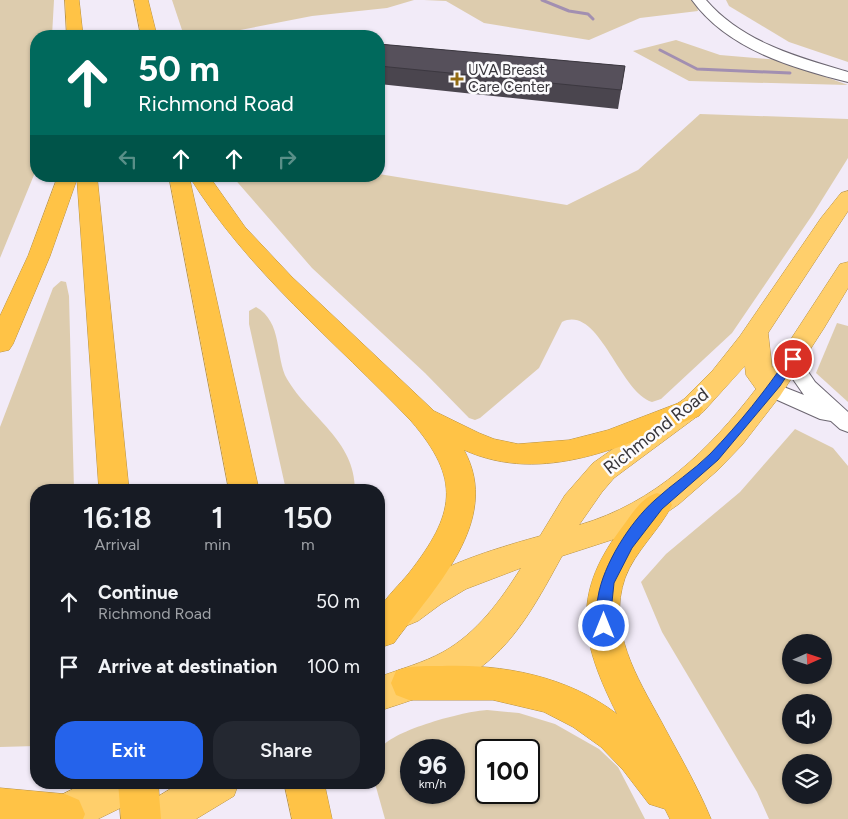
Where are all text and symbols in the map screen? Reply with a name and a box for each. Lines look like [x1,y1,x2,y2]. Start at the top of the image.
text: 50 m [138,48,220,90]
icon: ahead [55,50,120,115]
place label: UVA Breast Care Center [468,61,550,96]
marker: UVA Breast Care Center [450,72,464,86]
text: Richmond Road [138,90,294,117]
icon: left [114,145,142,173]
icon: ahead [167,145,195,173]
icon: ahead [220,145,248,173]
icon: right [273,145,301,173]
pin [772,338,814,380]
icon: arrive [779,345,807,373]
street label: Richmond Road [599,383,713,479]
text: 16:18 [83,499,152,536]
text: 1 [211,499,224,536]
text: 150 [283,499,332,536]
text: Arrival [95,535,140,554]
text: min [204,535,231,554]
text: m [301,535,315,554]
text: Continue [98,581,178,604]
icon: ahead [55,588,83,616]
text: 50 m [316,590,360,613]
position arrow [577,599,629,651]
text: Richmond Road [98,604,211,623]
north arrow [782,634,832,684]
map controls [782,634,832,804]
icon: arrive [55,653,83,681]
text: Arrive at destination [98,655,277,678]
text: 100 m [307,655,360,678]
button: sound [782,694,832,744]
button: Exit [55,721,203,779]
button: Share [213,721,360,779]
speed limit sign: 100 [475,739,540,804]
text: 96 [418,750,447,780]
button: layers [782,754,832,804]
text: km/h [419,777,446,791]

